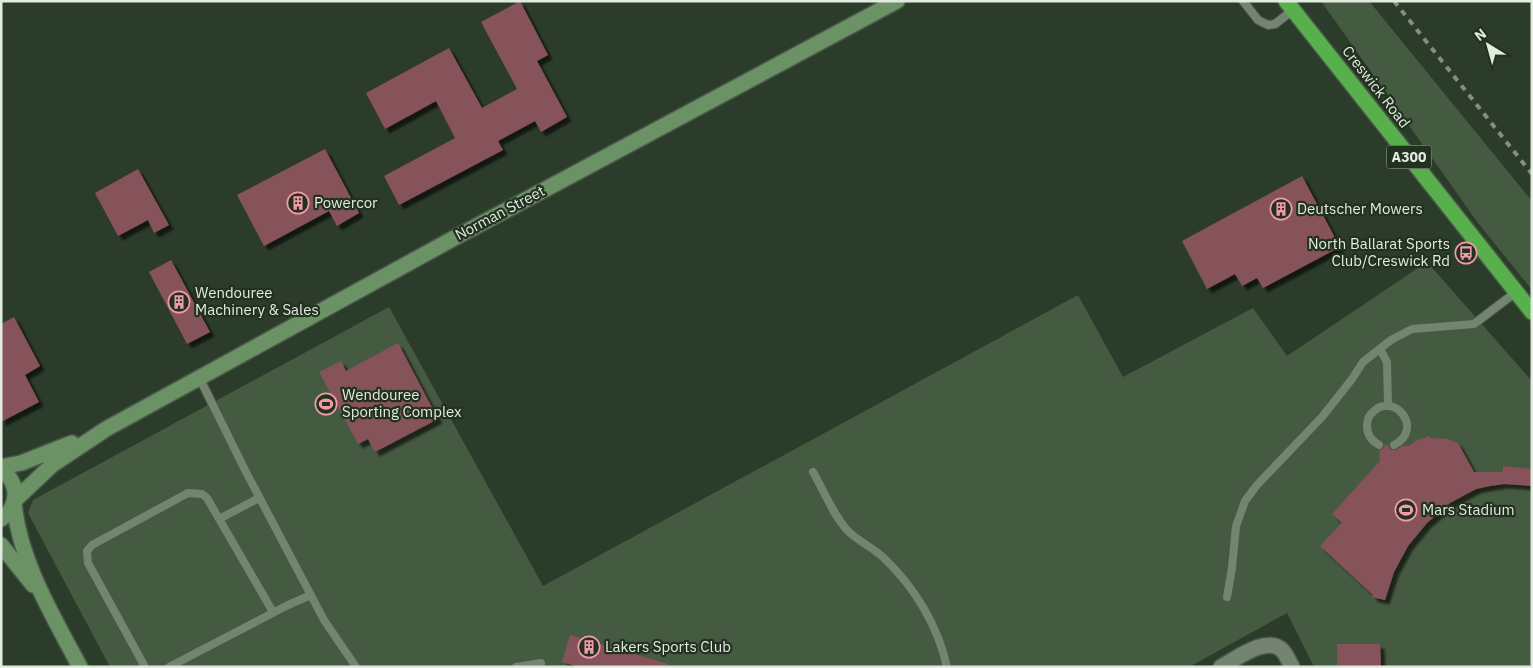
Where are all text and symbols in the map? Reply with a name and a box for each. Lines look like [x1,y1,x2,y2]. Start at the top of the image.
north arrow [1463,20,1513,70]
text: N [1471,24,1490,45]
street label: Creswick Road [1338,42,1414,132]
road number: A300 [1386,146,1432,168]
street label: Norman Street [452,181,548,244]
building icon: Powercor [286,191,310,215]
place label: Powercor [314,193,378,212]
building icon: Deutscher Mowers [1269,197,1293,221]
place label: Deutscher Mowers [1297,199,1423,218]
place label: North Ballarat Sports Club/Creswick Rd [1308,234,1450,270]
bus stop icon: North Ballarat Sports Club/Creswick Rd [1454,241,1478,265]
place label: Wendouree Machinery & Sales [195,283,319,319]
building icon: Wendouree Machinery & Sales [167,290,191,314]
place label: Wendouree Sporting Complex [342,385,462,421]
sports icon: Wendouree Sporting Complex [314,392,338,416]
sports icon: Mars Stadium [1394,498,1418,522]
place label: Mars Stadium [1422,500,1515,519]
building icon: Lakers Sports Club [577,635,601,659]
place label: Lakers Sports Club [605,637,731,656]

